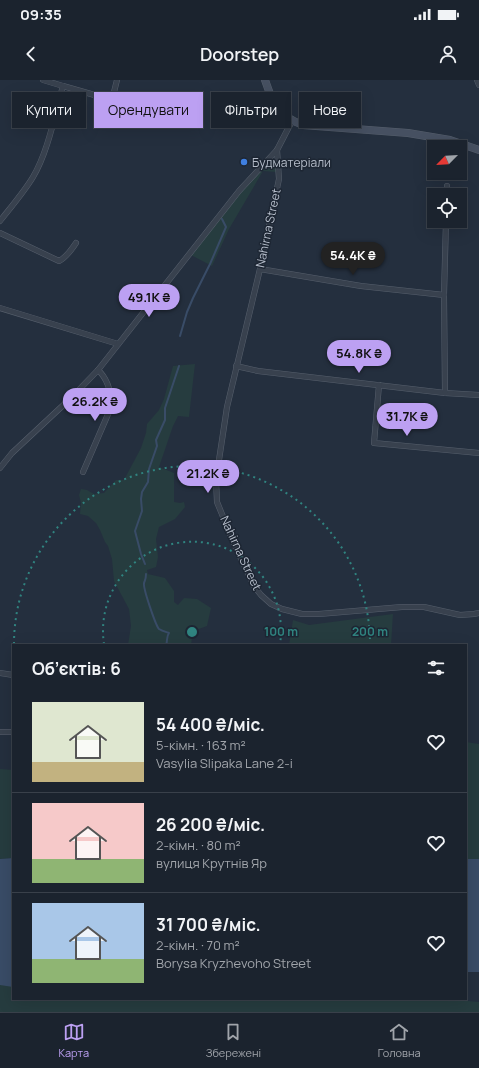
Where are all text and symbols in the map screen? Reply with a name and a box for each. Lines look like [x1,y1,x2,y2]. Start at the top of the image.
text: 09:35 [20,4,62,25]
text: Doorstep [200,42,279,66]
icon: back [20,43,42,65]
icon: person [437,43,459,65]
chip: Купити [12,92,86,128]
chip: Орендувати [94,92,203,128]
chip: Фільтри [211,92,291,128]
chip: Нове [299,92,361,128]
north arrow [427,140,467,180]
map controls [427,140,467,228]
place label: Будматеріали [252,154,331,171]
marker: Будматеріали [239,157,249,167]
street label: Nahirna Street [251,187,285,269]
button: locate [427,188,467,228]
pin: 54.4K ₴ [316,242,390,276]
text: 54.4K ₴ [330,246,376,264]
pin: 49.1K ₴ [112,284,186,318]
text: 49.1K ₴ [128,288,170,306]
pin: 54.8K ₴ [322,340,396,374]
text: 54.8K ₴ [336,344,382,362]
pin: 26.2K ₴ [58,388,132,422]
text: 26.2K ₴ [72,392,118,410]
pin: 31.7K ₴ [370,403,444,437]
text: 31.7K ₴ [386,407,428,425]
pin: 21.2K ₴ [171,460,245,494]
text: 21.2K ₴ [186,464,230,482]
street label: Nahirna Street [216,513,266,593]
text: 100 m [264,623,298,640]
text: 200 m [352,623,388,640]
centre of rings [185,625,199,639]
text: Об’єктів: 6 [32,657,121,680]
icon: filters [425,657,447,679]
text: 54 400 ₴/міс. [156,713,265,736]
icon: home [64,718,112,766]
icon: heart [425,731,447,753]
text: 5-кімн. · 163 m² [156,736,246,754]
text: Vasylia Slipaka Lane 2-i [156,754,293,772]
text: 26 200 ₴/міс. [156,813,265,836]
icon: home [64,819,112,867]
icon: heart [425,832,447,854]
text: 2-кімн. · 80 m² [156,836,241,854]
text: вулиця Крутнів Яр [156,854,267,872]
text: 31 700 ₴/міс. [156,913,261,936]
icon: home [64,919,112,967]
icon: heart [425,932,447,954]
text: 2-кімн. · 70 m² [156,936,240,954]
text: Borysa Kryzhevoho Street [156,954,311,972]
tab: Карта [58,1021,89,1060]
tab: Збережені [206,1021,261,1060]
tab: Головна [378,1021,421,1060]

